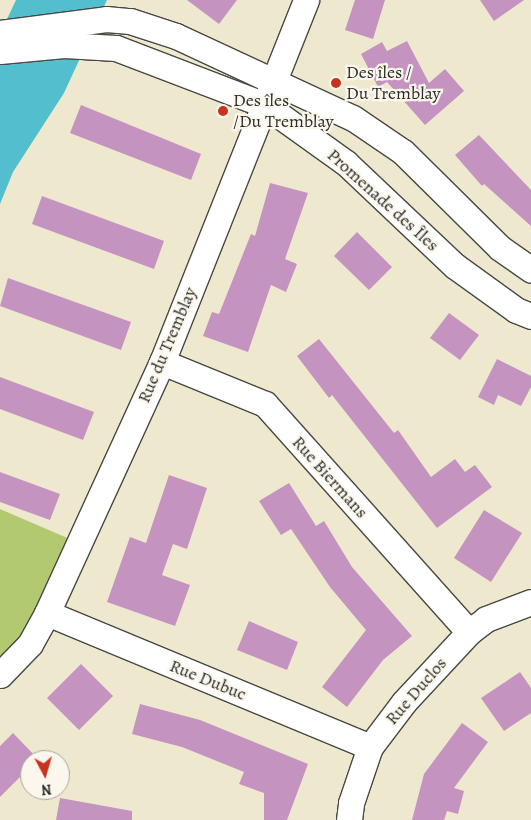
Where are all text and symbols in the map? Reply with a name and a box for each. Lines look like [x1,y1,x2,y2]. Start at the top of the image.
place label: Des îles / Du Tremblay [346,62,441,104]
marker: Des îles / Du Tremblay [330,77,342,89]
place label: Des îles /Du Tremblay [233,90,334,132]
marker: Des îles /Du Tremblay [217,105,229,117]
street label: Promenade des Îles [323,144,443,256]
street label: Rue du Tremblay [133,284,201,406]
street label: Rue Biermans [288,432,372,522]
street label: Rue Duclos [381,653,451,729]
street label: Rue Dubuc [167,655,249,705]
north arrow [20,750,70,800]
text: N [40,779,53,799]

